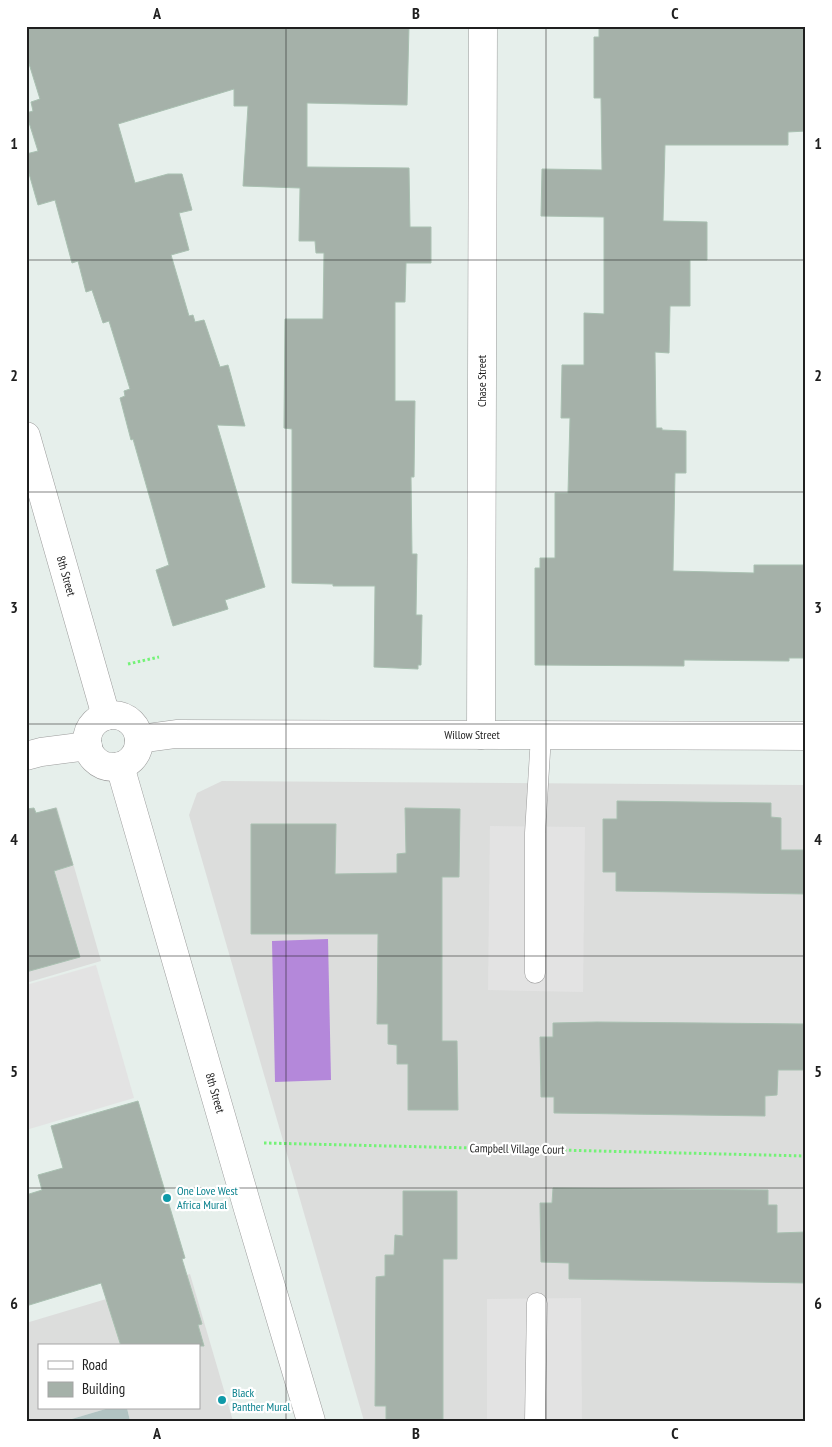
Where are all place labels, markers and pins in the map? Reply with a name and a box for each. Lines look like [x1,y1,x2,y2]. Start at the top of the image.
place label: One Love West Africa Mural [177,1183,238,1212]
marker: One Love West Africa Mural [161,1192,173,1204]
place label: Black Panther Mural [232,1385,290,1414]
marker: Black Panther Mural [216,1394,228,1406]

